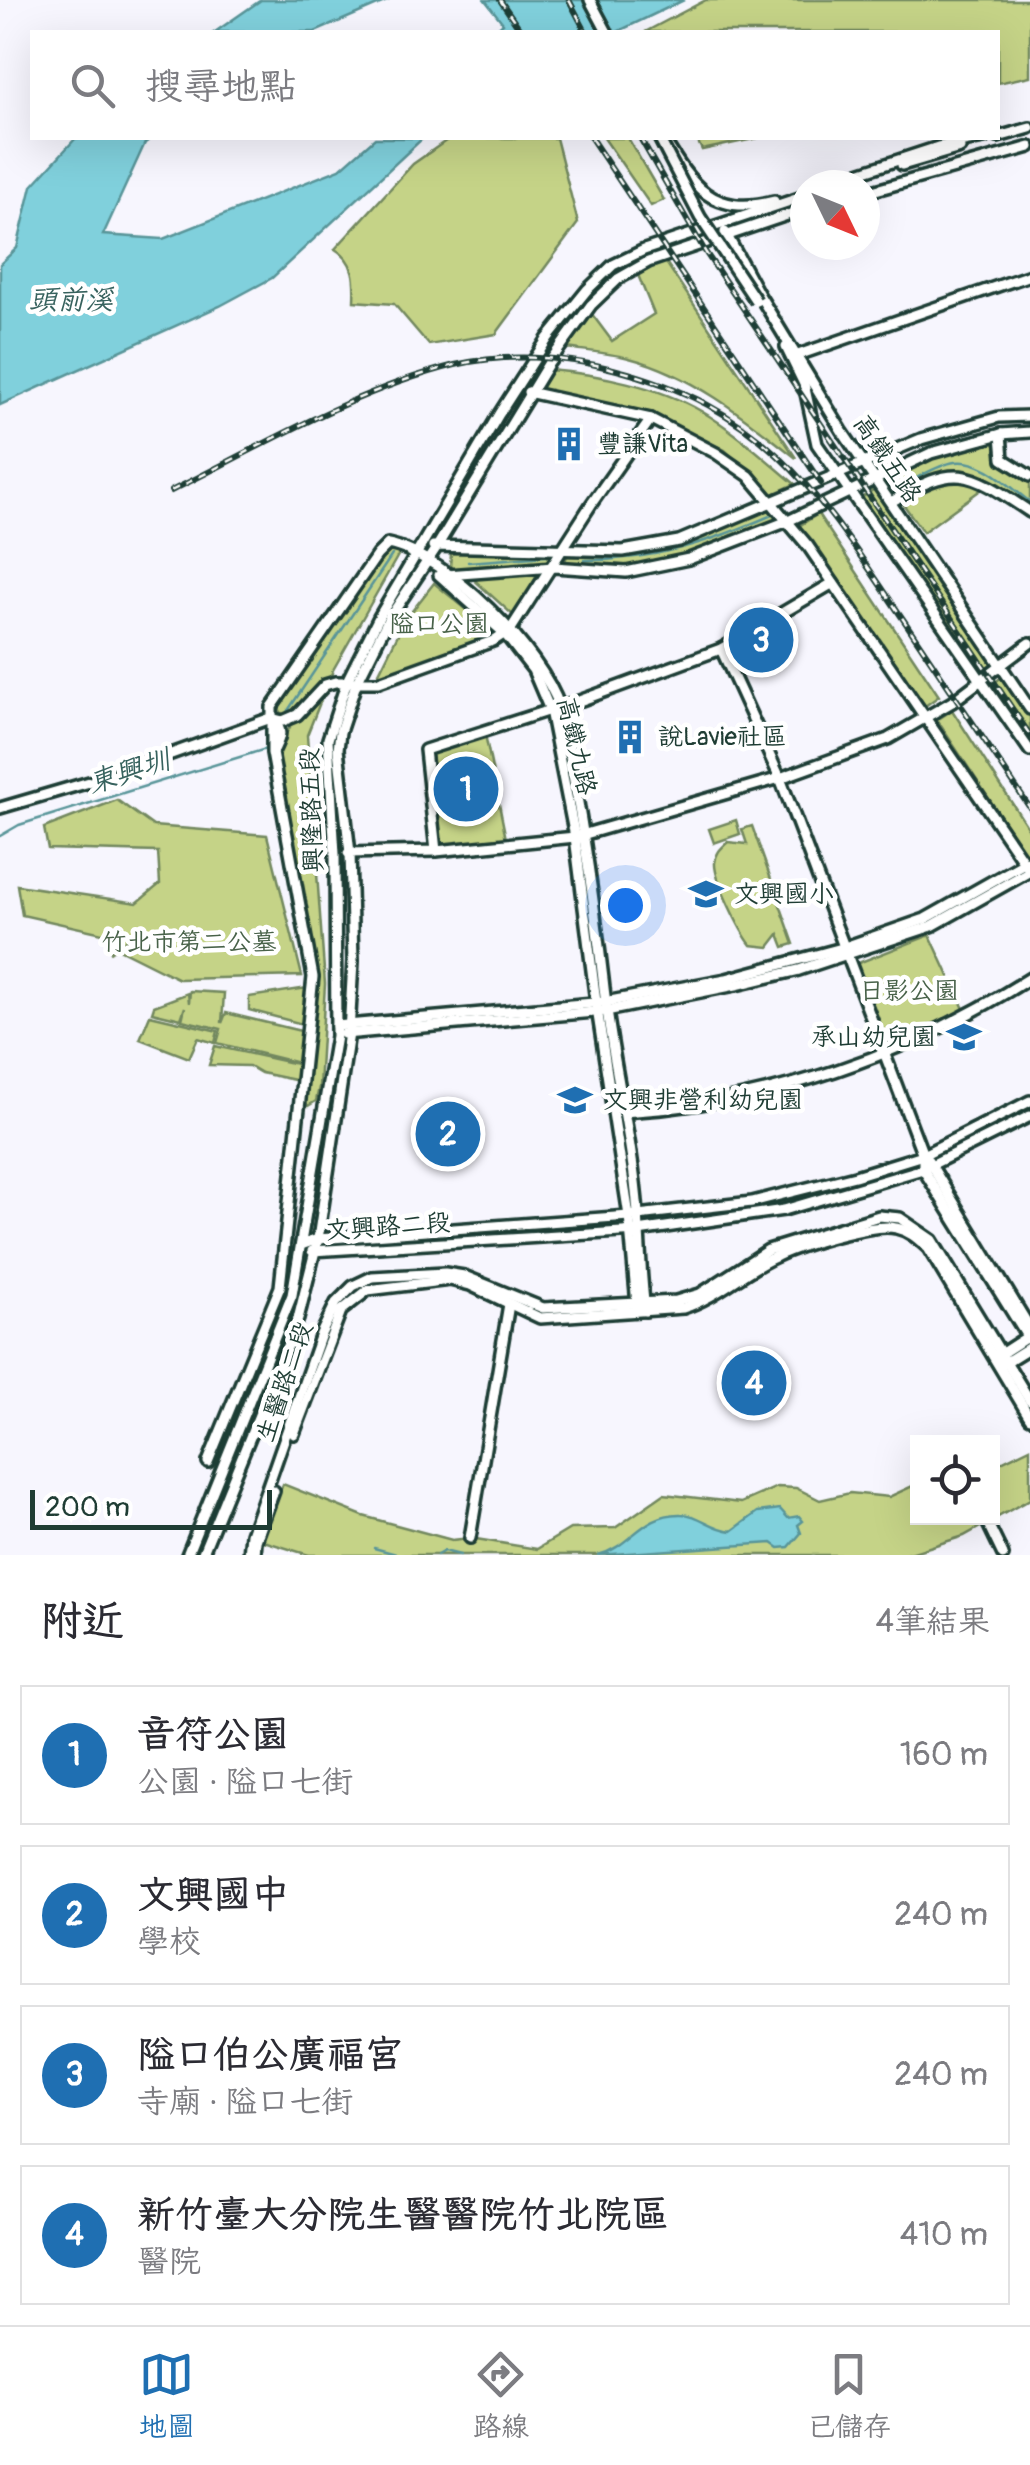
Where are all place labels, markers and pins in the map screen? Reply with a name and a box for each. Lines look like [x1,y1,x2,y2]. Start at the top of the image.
building icon: 豐謙Vita [550,425,588,463]
place label: 豐謙Vita [597,429,688,460]
pin: 3 [728,602,794,678]
building icon: 說Lavie社區 [611,718,649,756]
place label: 說Lavie社區 [658,722,787,753]
pin: 1 [434,752,498,826]
school or university icon: 文興國小 [687,875,725,913]
place label: 文興國小 [734,879,834,910]
school or university icon: 承山幼兒園 [945,1018,983,1056]
place label: 承山幼兒園 [811,1022,936,1053]
school or university icon: 文興非營利幼兒園 [556,1081,594,1119]
place label: 文興非營利幼兒園 [603,1085,803,1116]
pin: 2 [416,1096,480,1172]
pin: 4 [722,1346,786,1420]

